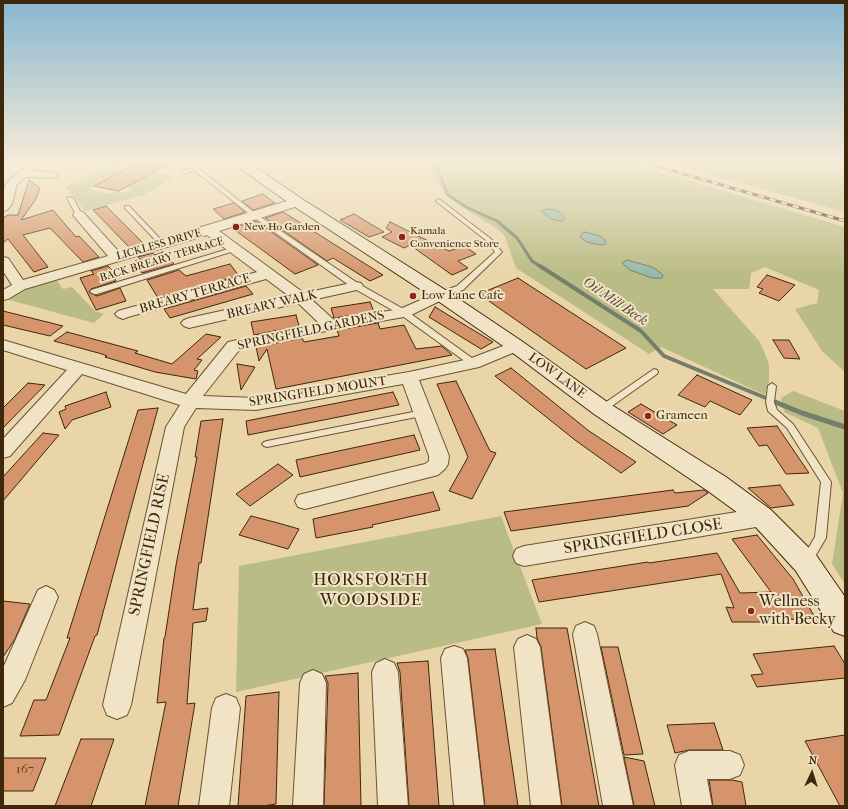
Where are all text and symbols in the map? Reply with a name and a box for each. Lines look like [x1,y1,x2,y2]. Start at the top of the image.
place label: New Ho Garden [244,220,320,234]
marker: New Ho Garden [231,222,241,232]
place label: Kamala Convenience Store [410,224,499,250]
street label: LICKLESS DRIVE [115,227,203,263]
marker: Kamala Convenience Store [397,232,407,242]
street label: BACK BREARY TERRACE [98,235,226,285]
street label: BREARY TERRACE [138,271,252,317]
water label: Oil Mill Beck [579,274,651,330]
street label: BREARY WALK [225,287,319,323]
place label: Low Lane Cafe [421,288,504,304]
marker: Low Lane Cafe [408,291,418,301]
street label: SPRINGFIELD GARDENS [236,308,386,354]
street label: LOW LANE [525,350,589,402]
street label: SPRINGFIELD MOUNT [248,373,388,411]
place label: Grameen [656,408,708,424]
marker: Grameen [643,411,653,421]
street label: SPRINGFIELD RISE [126,472,174,618]
street label: SPRINGFIELD CLOSE [562,515,724,559]
district label: HORSFORTH WOODSIDE [313,571,429,611]
place label: Wellness with Becky [759,592,836,630]
marker: Wellness with Becky [746,606,756,616]
north arrow [792,753,832,793]
text: N [808,754,817,767]
house number: 167 [16,762,34,778]

